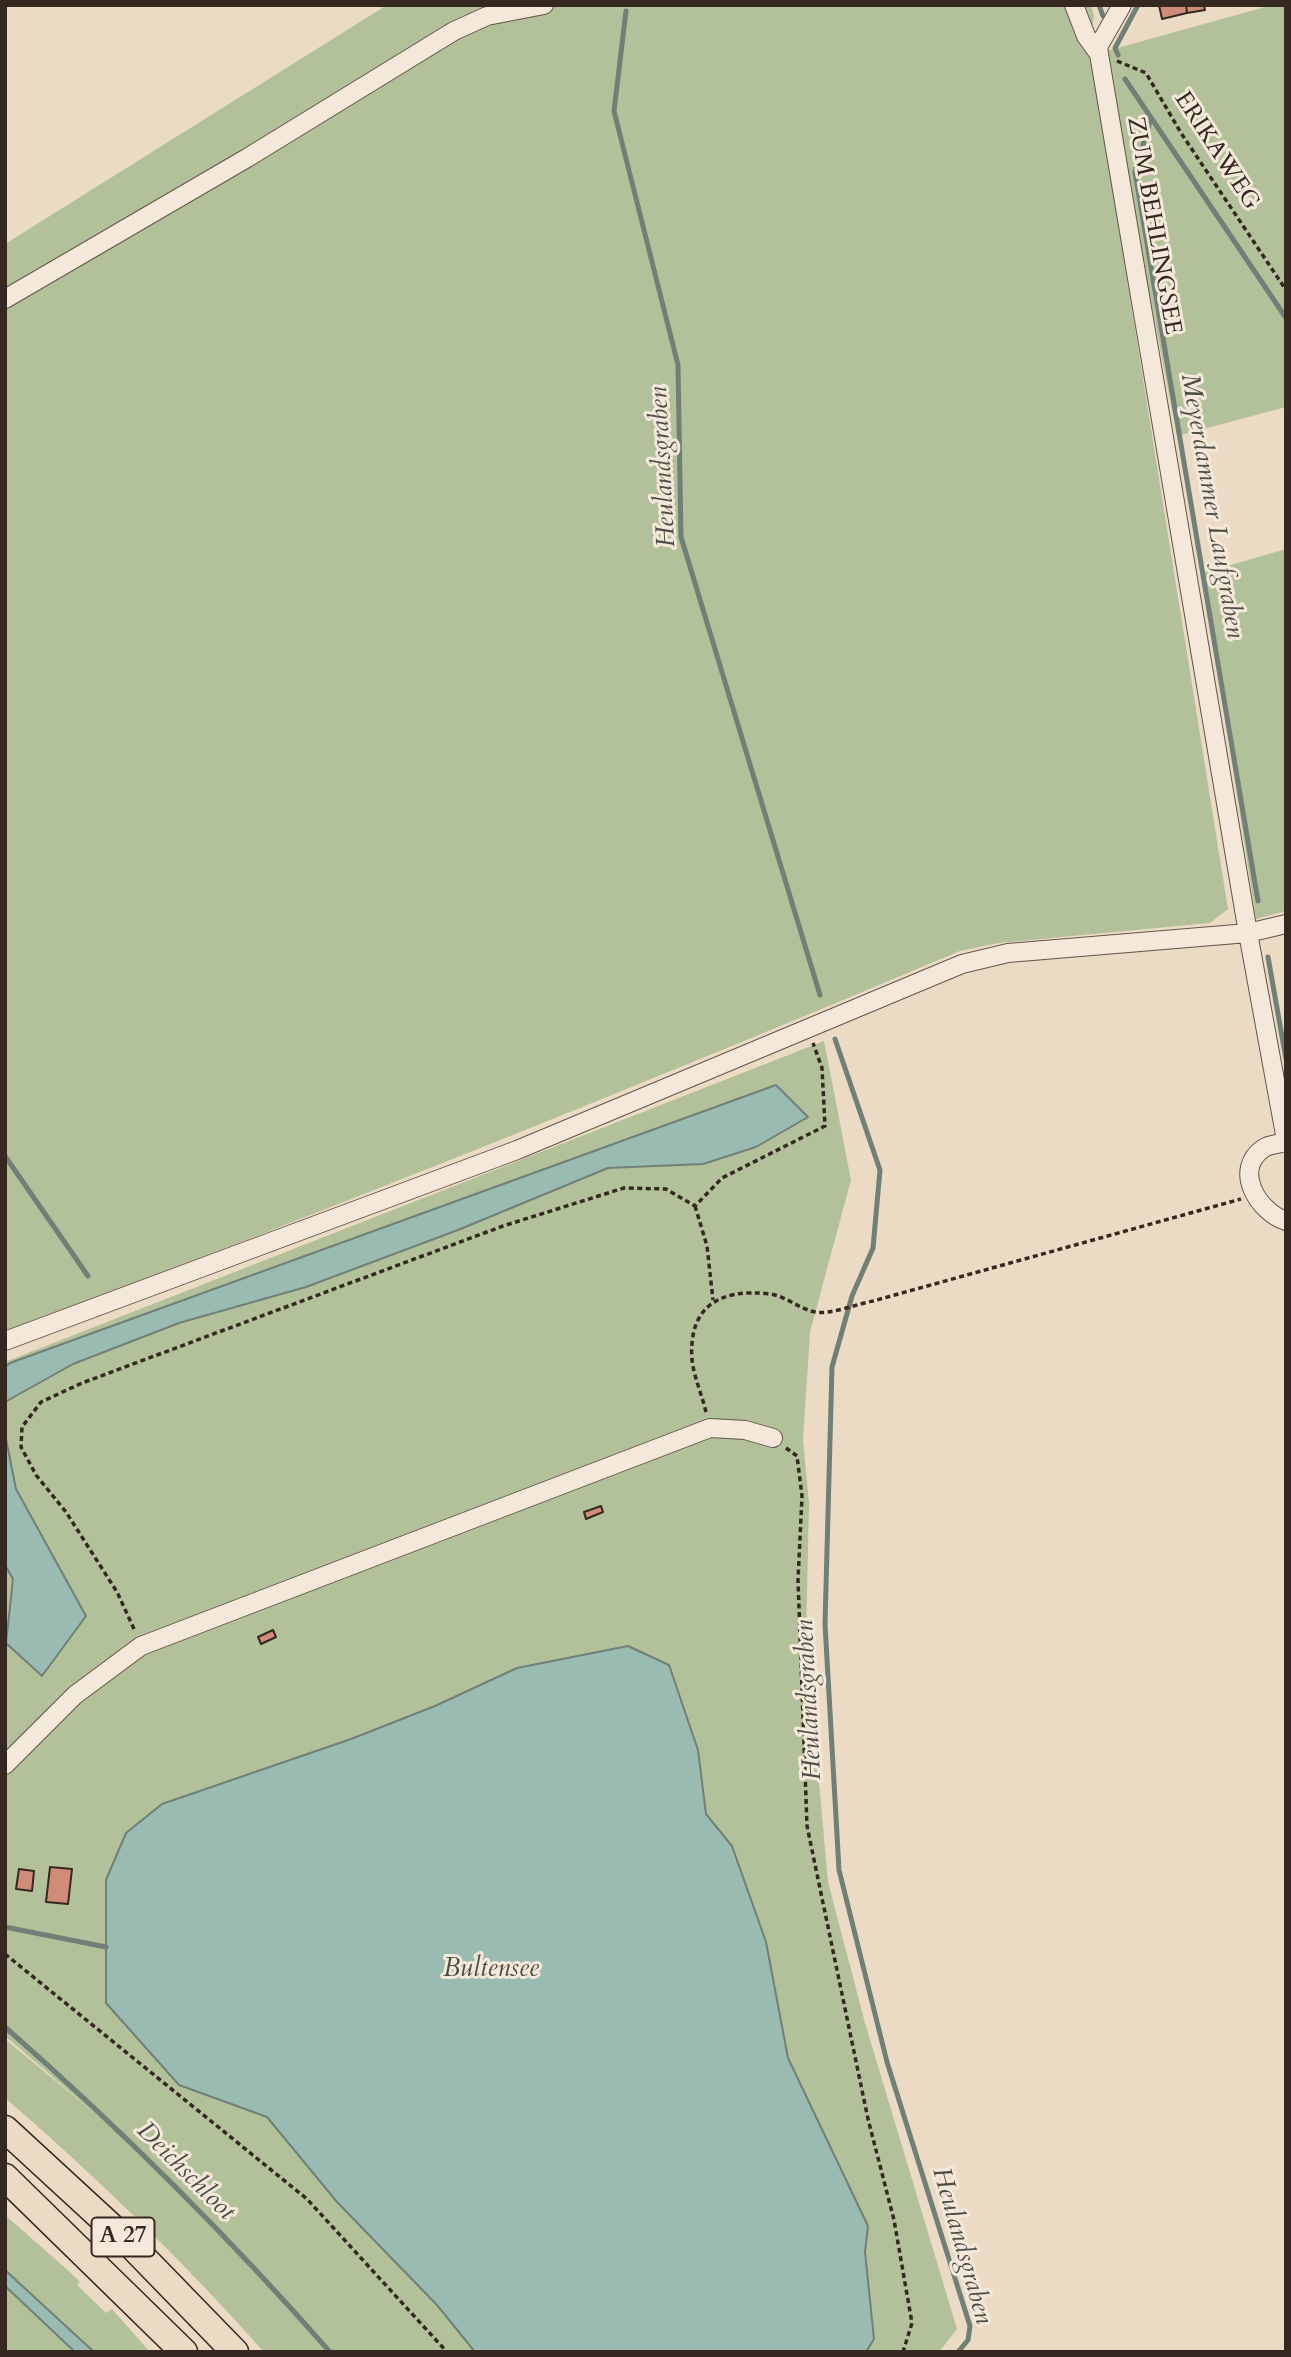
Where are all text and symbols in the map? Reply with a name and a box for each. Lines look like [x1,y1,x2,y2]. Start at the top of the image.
street label: ERIKAWEG [1167,87,1265,215]
street label: ZUM BEHLINGSEE [1120,115,1186,337]
water label: Meyerdammer Laufgraben [1172,371,1250,641]
water label: Heulandsgraben [644,386,684,548]
water label: Heulandsgraben [790,1619,830,1781]
water label: Bultensee [443,1954,539,1986]
water label: Deichschloot [129,2116,241,2228]
water label: Heulandsgraben [924,2164,998,2328]
road number: A 27 [92,2218,154,2256]

